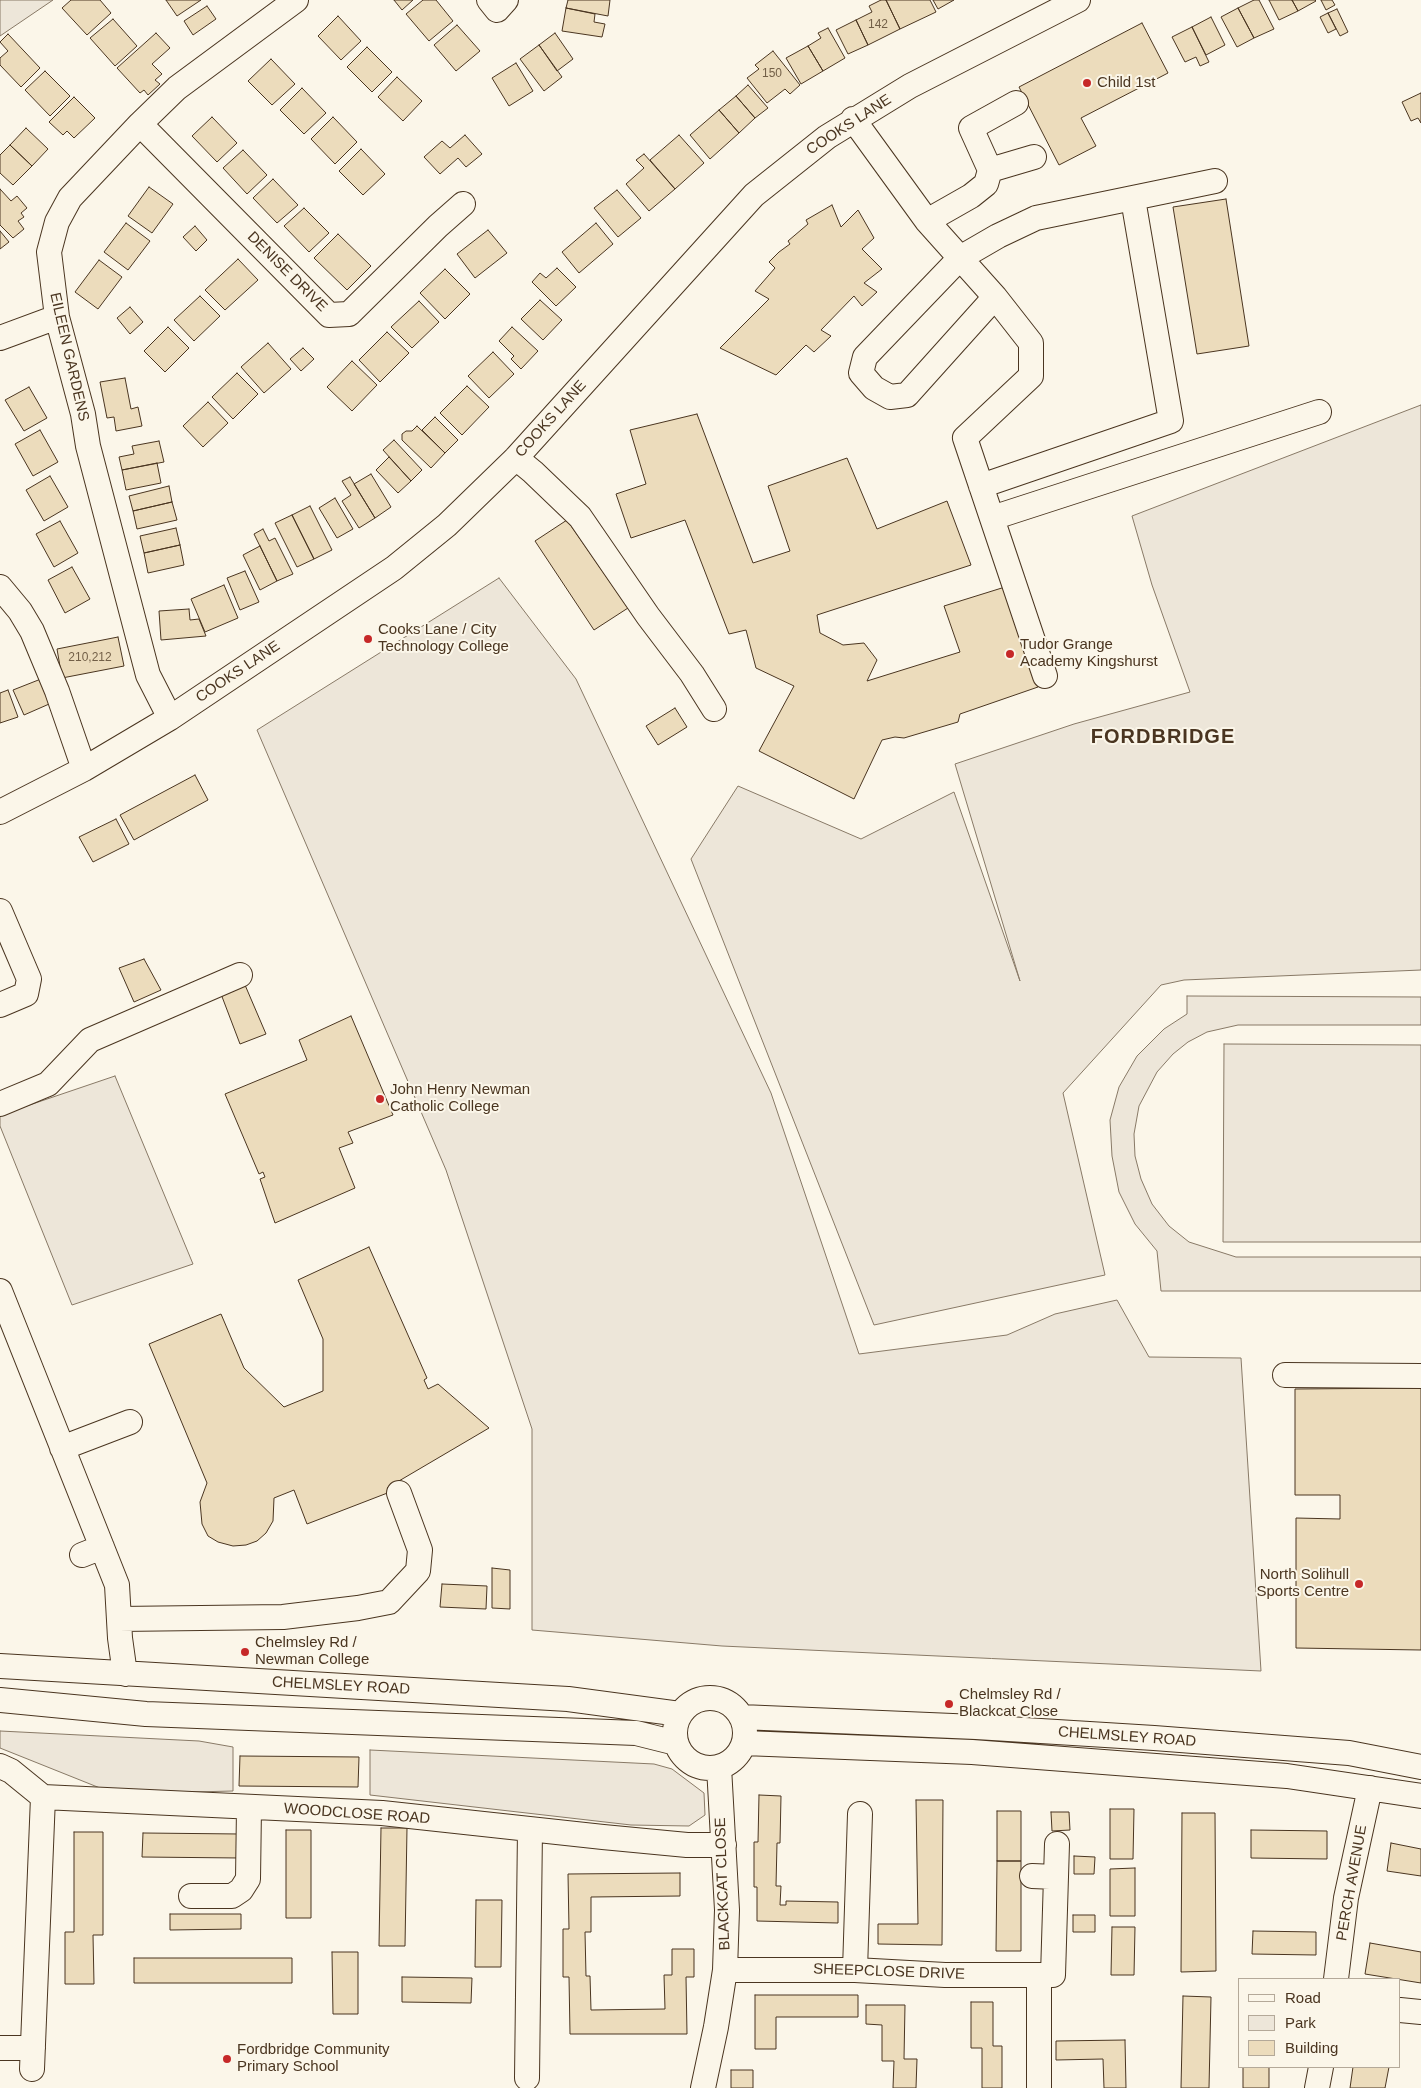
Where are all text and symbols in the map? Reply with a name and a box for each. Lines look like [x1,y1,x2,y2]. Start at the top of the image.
house number: 142 [868,18,888,32]
house number: 150 [762,67,782,81]
place label: Child 1st [1097,74,1155,92]
marker: Child 1st [1081,77,1093,89]
street label: COOKS LANE [803,91,895,159]
street label: DENISE DRIVE [243,228,331,316]
street label: EILEEN GARDENS [45,291,93,423]
street label: COOKS LANE [512,377,590,461]
place label: Cooks Lane / City Technology College [378,621,509,656]
marker: Cooks Lane / City Technology College [362,633,374,645]
place label: Tudor Grange Academy Kingshurst [1020,636,1158,671]
street label: COOKS LANE [193,637,283,707]
marker: Tudor Grange Academy Kingshurst [1004,648,1016,660]
house number: 210,212 [68,651,112,665]
district label: FORDBRIDGE [1090,725,1236,749]
place label: John Henry Newman Catholic College [390,1081,530,1116]
marker: John Henry Newman Catholic College [374,1093,386,1105]
place label: North Solihull Sports Centre [1256,1566,1349,1601]
marker: North Solihull Sports Centre [1353,1578,1365,1590]
place label: Chelmsley Rd / Newman College [255,1634,369,1669]
marker: Chelmsley Rd / Newman College [239,1646,251,1658]
street label: CHELMSLEY ROAD [271,1673,411,1699]
place label: Chelmsley Rd / Blackcat Close [959,1686,1061,1721]
marker: Chelmsley Rd / Blackcat Close [943,1698,955,1710]
street label: CHELMSLEY ROAD [1057,1723,1197,1751]
street label: WOODCLOSE ROAD [283,1800,431,1828]
street label: BLACKCAT CLOSE [712,1817,734,1951]
street label: PERCH AVENUE [1333,1824,1371,1942]
street label: SHEEPCLOSE DRIVE [813,1960,965,1984]
legend [1238,1978,1401,2068]
text: Road [1285,1989,1321,2006]
text: Park [1285,2014,1316,2031]
text: Building [1285,2039,1338,2056]
place label: Fordbridge Community Primary School [237,2041,390,2076]
marker: Fordbridge Community Primary School [221,2053,233,2065]

